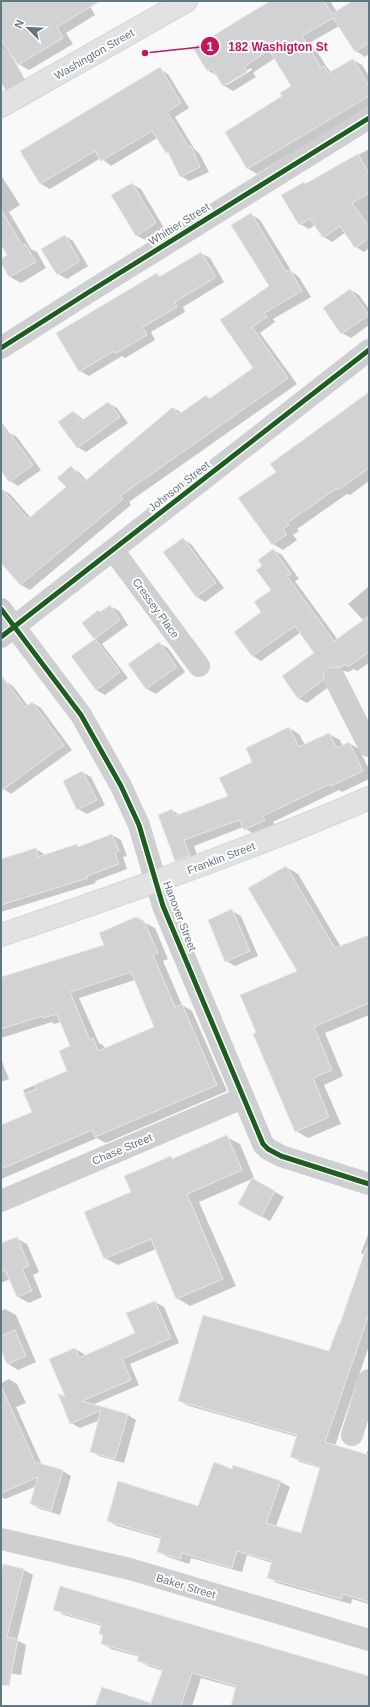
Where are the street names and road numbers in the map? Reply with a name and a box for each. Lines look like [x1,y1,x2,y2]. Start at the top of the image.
street label: Washington Street [52,26,136,82]
street label: Whittier Street [146,200,212,248]
street label: Johnson Street [146,458,212,514]
street label: Cressey Place [130,576,182,640]
street label: Franklin Street [185,840,257,876]
street label: Hanover Street [161,879,199,953]
street label: Chase Street [90,1131,154,1167]
street label: Baker Street [155,1571,217,1601]

